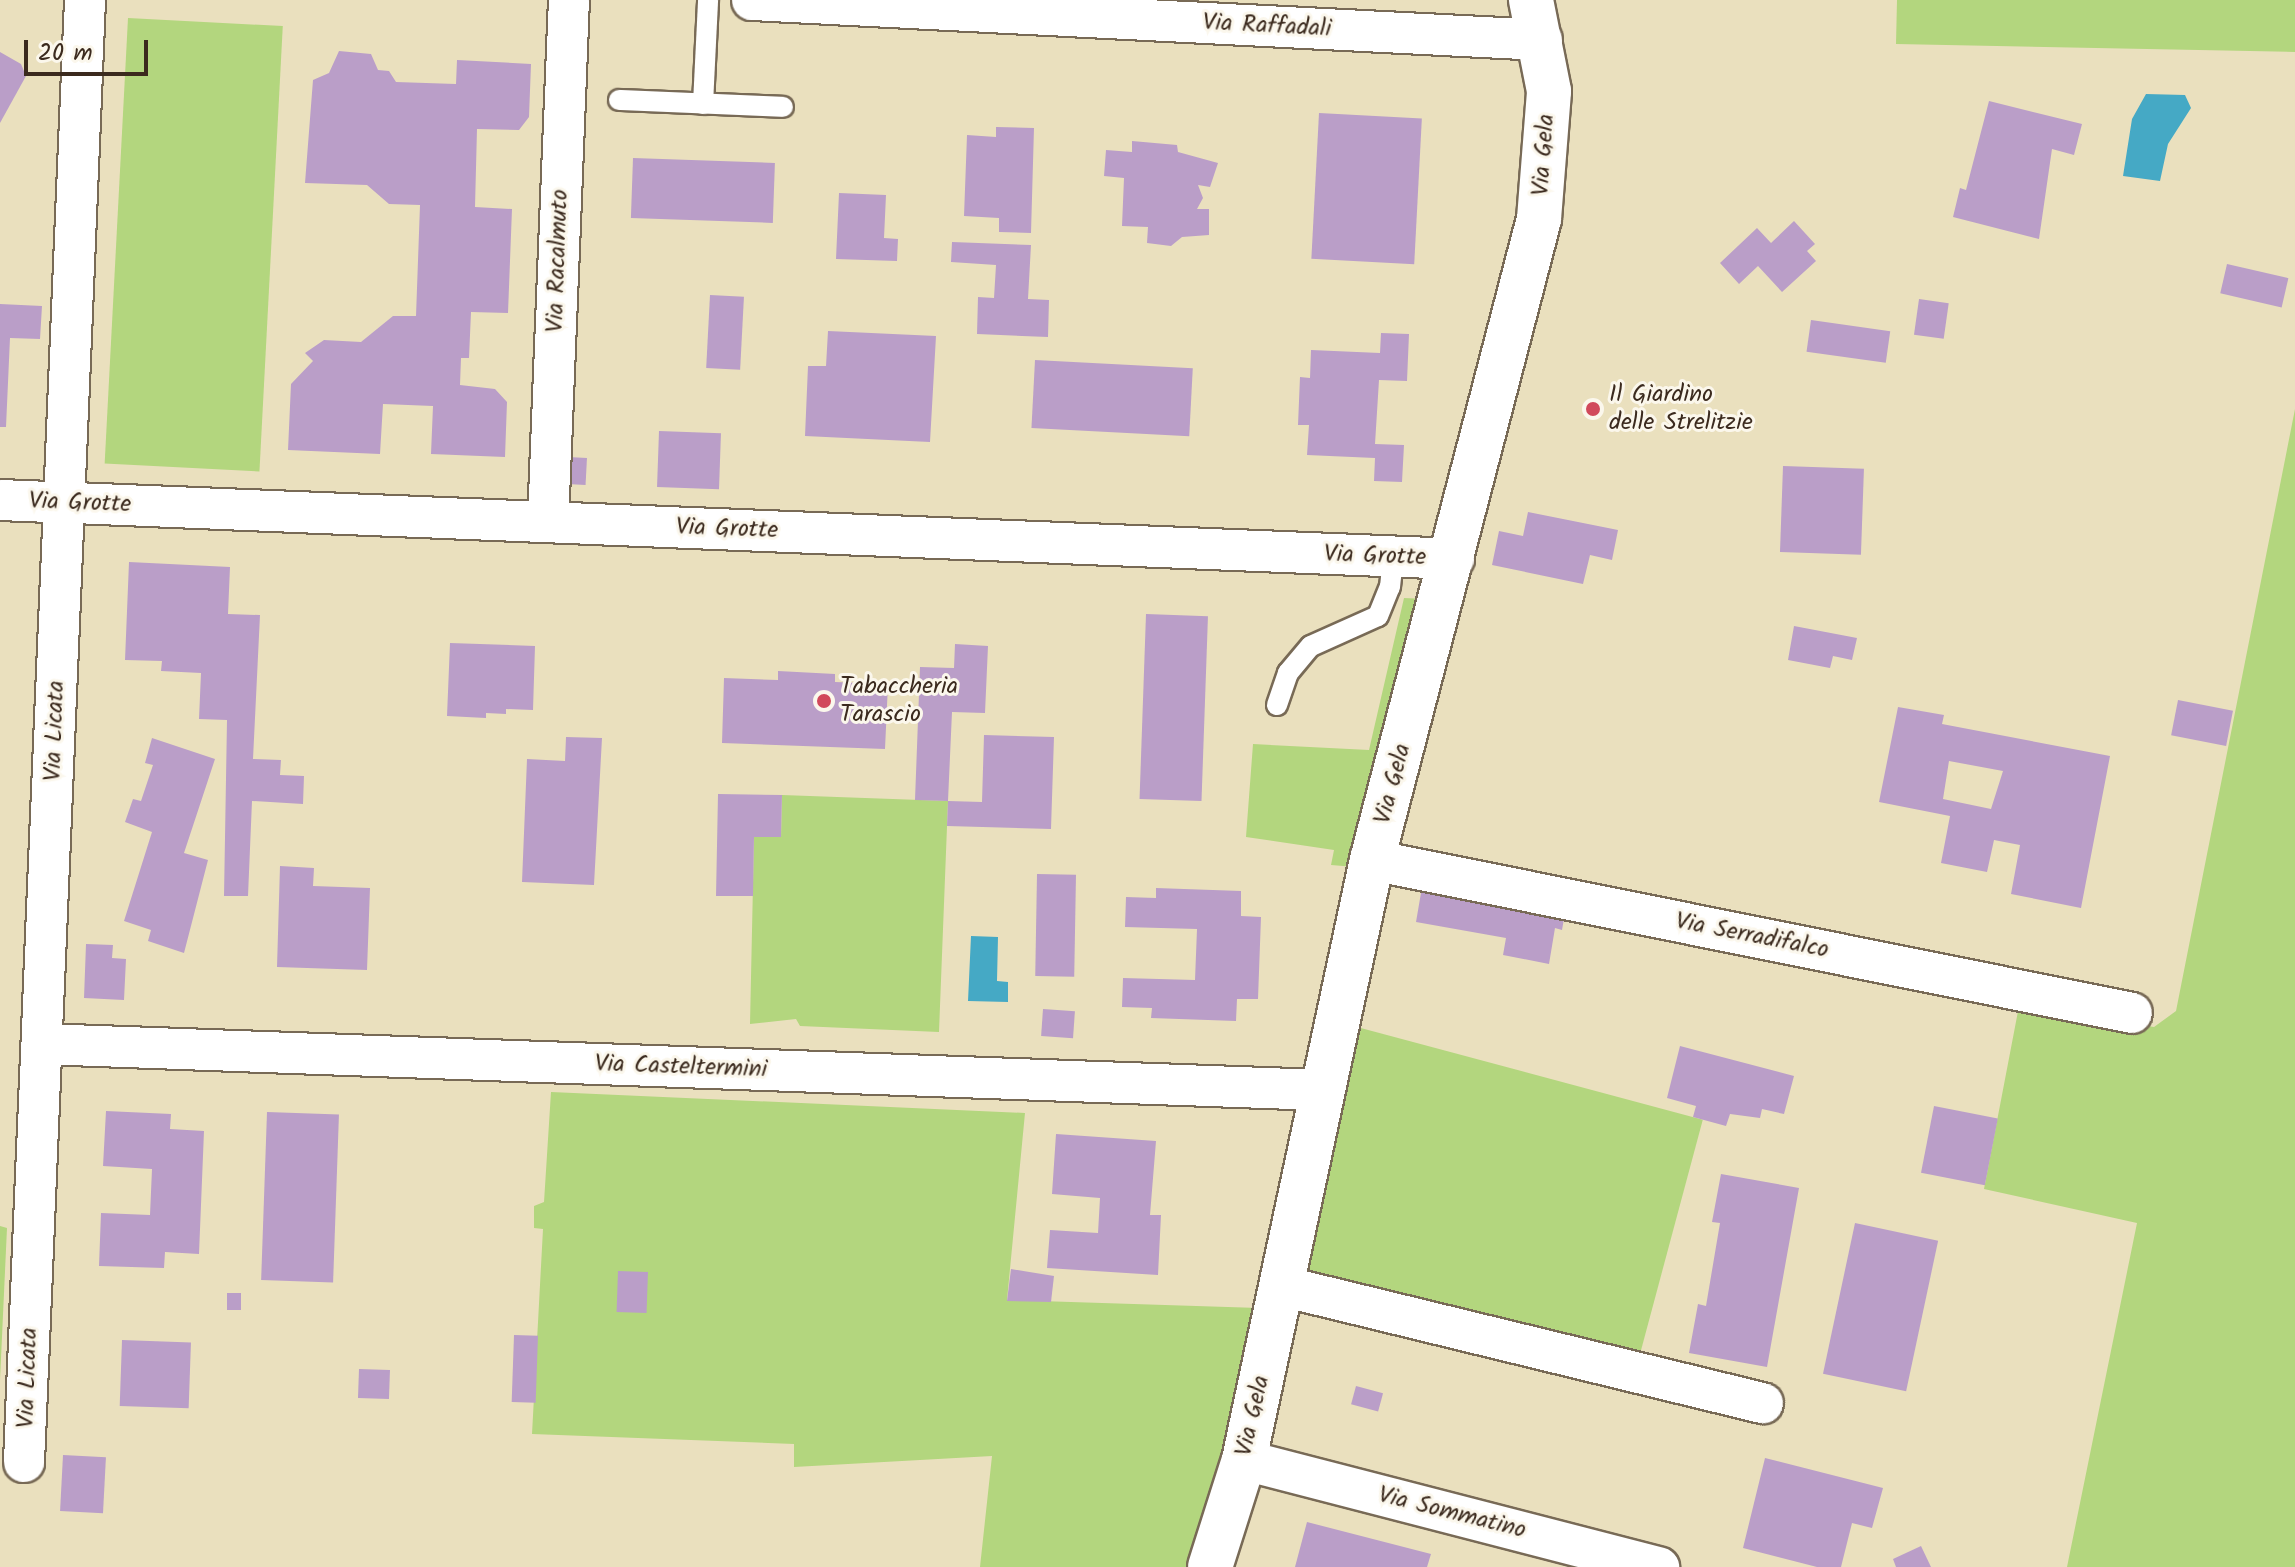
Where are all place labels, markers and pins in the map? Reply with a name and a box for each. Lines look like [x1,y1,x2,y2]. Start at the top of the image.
place label: Il Giardino delle Strelitzie [1609,381,1753,437]
marker: Il Giardino delle Strelitzie [1584,400,1602,418]
place label: Tabaccheria Tarascio [840,673,958,729]
marker: Tabaccheria Tarascio [815,692,833,710]

